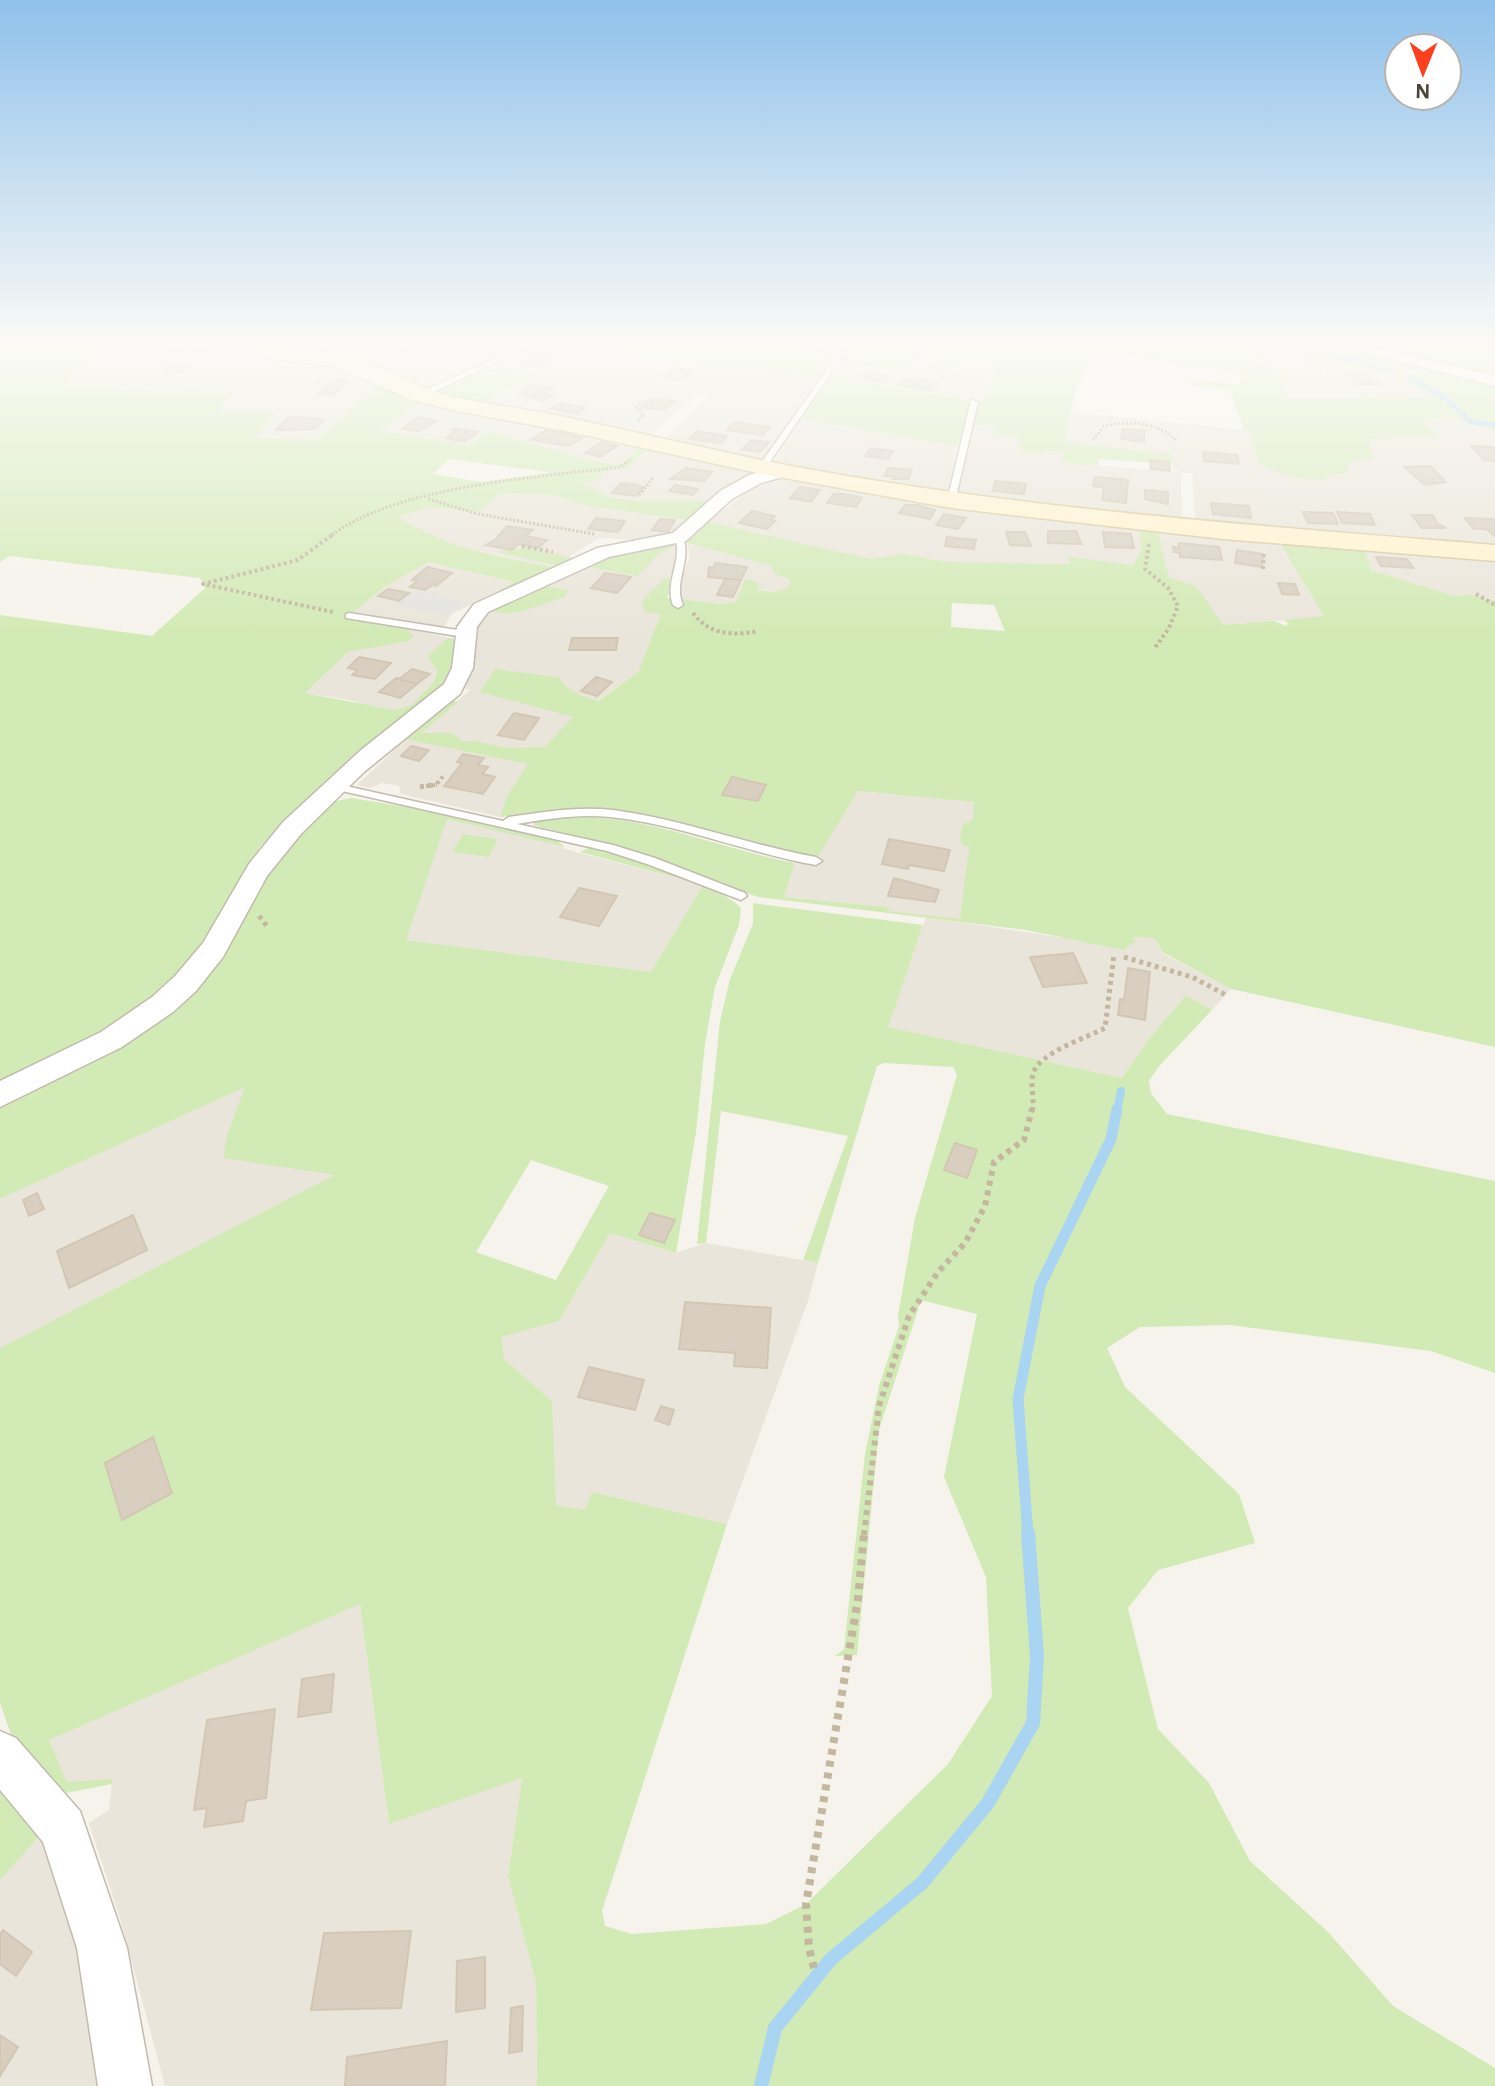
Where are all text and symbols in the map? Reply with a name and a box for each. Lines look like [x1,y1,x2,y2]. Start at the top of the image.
north arrow [1383,32,1463,112]
text: N [1415,80,1431,102]

